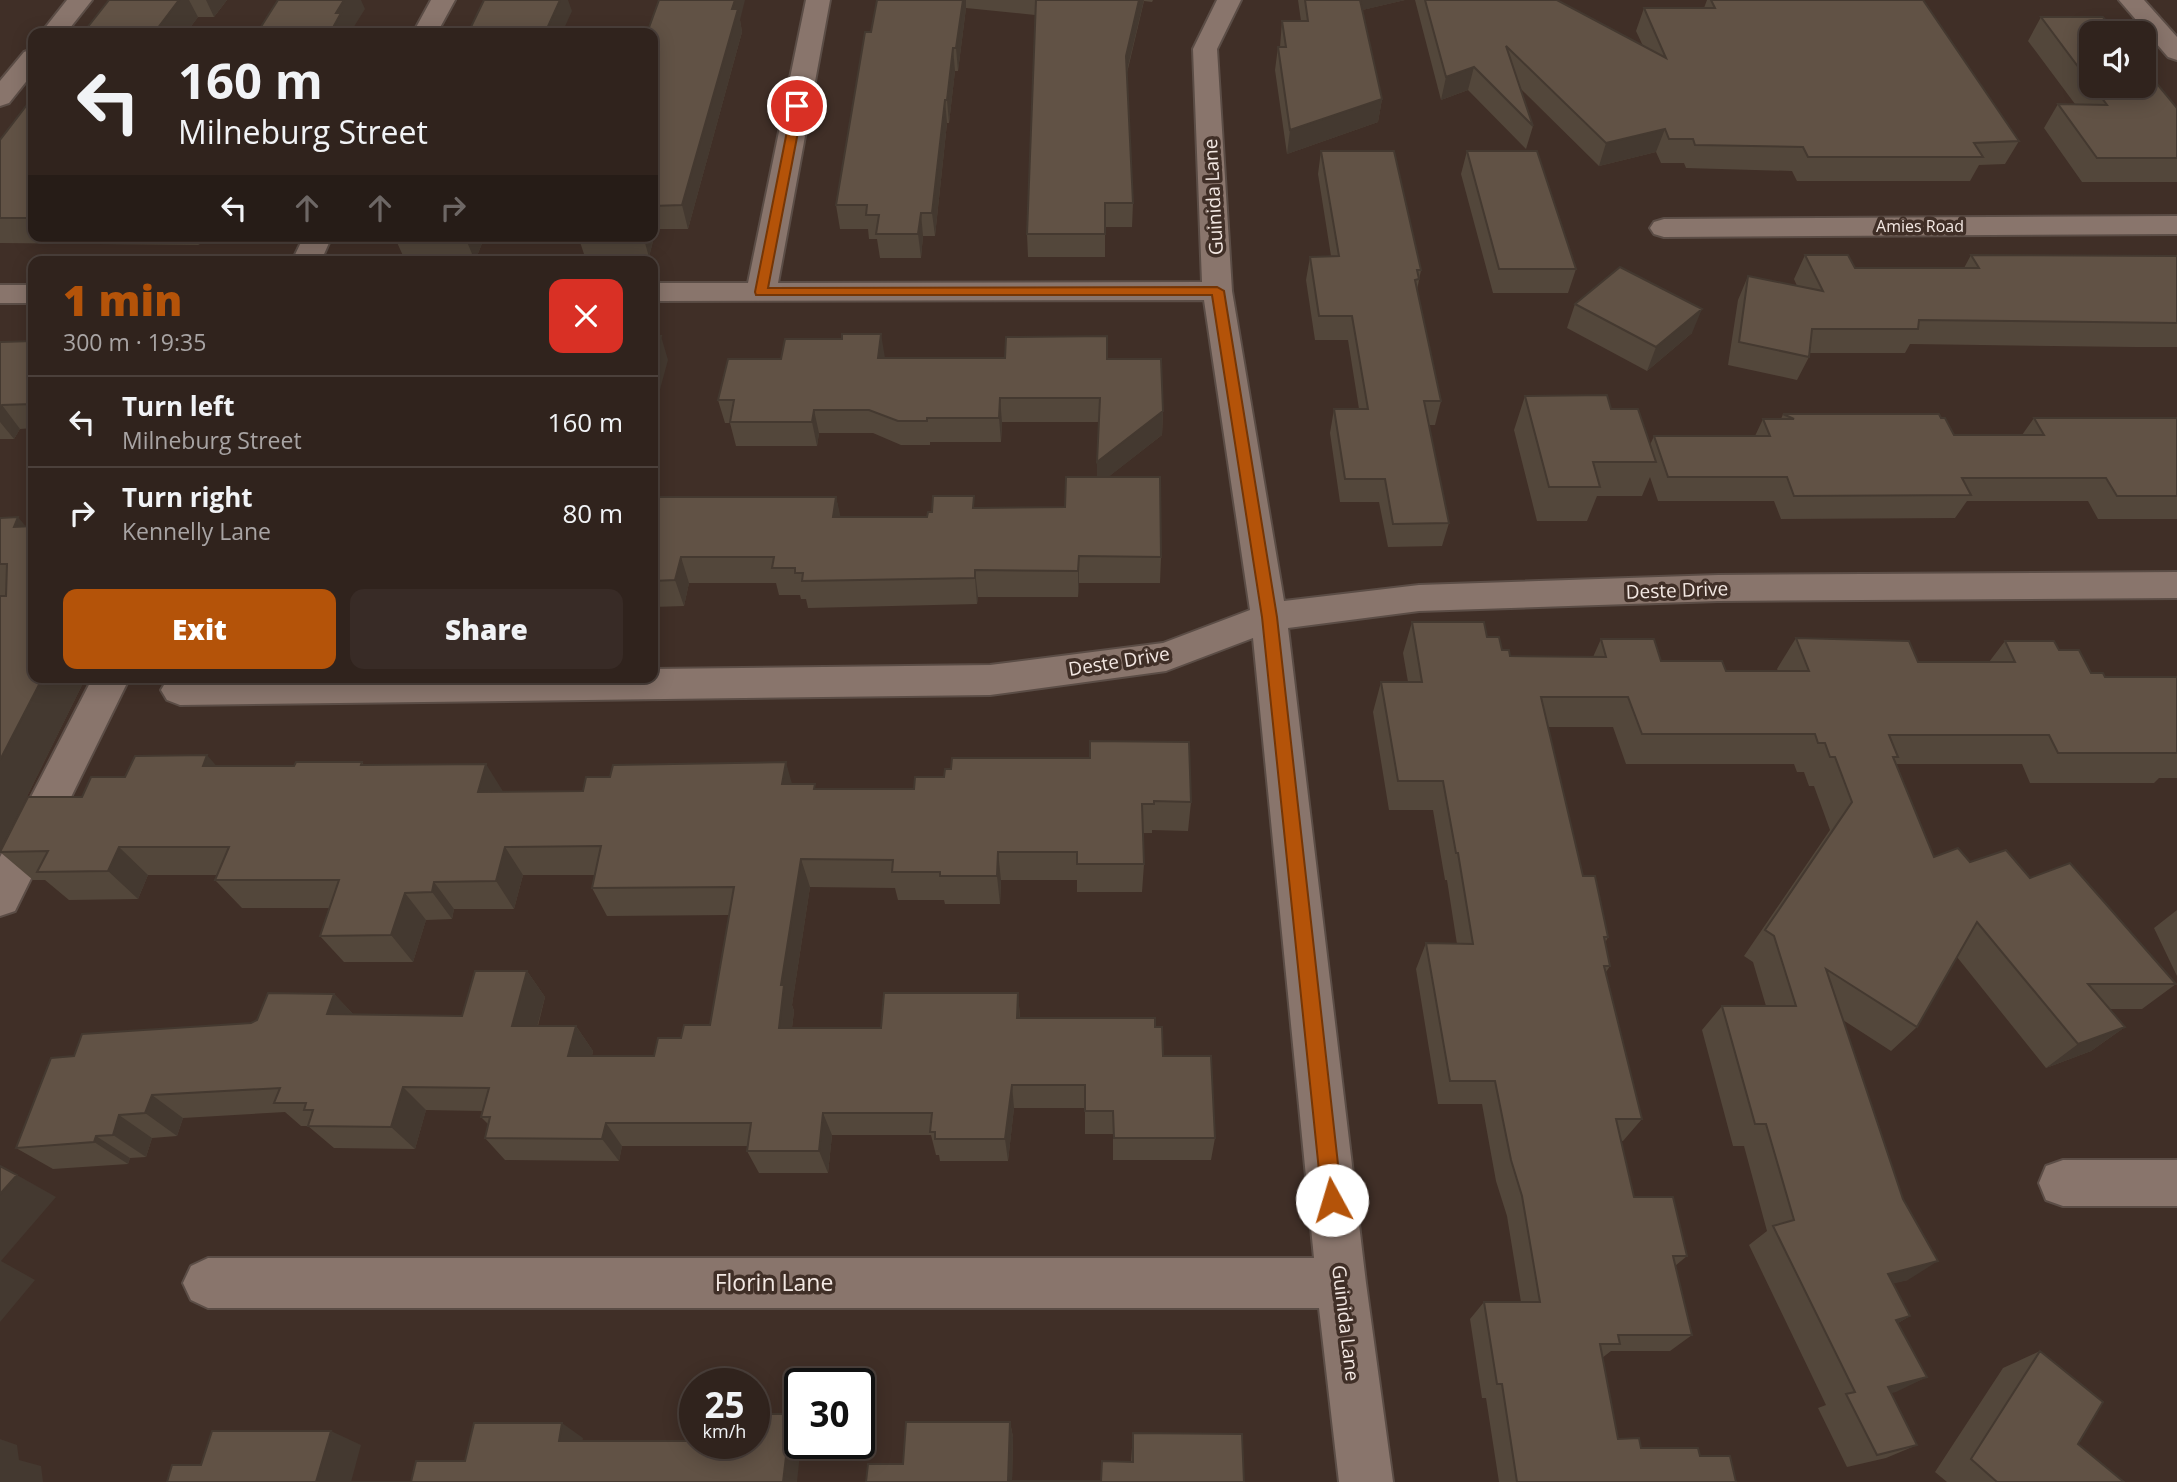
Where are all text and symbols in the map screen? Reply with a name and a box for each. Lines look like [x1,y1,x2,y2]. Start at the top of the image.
map controls [2079,21,2156,98]
button: sound [2079,21,2156,98]
text: 160 m [178,47,323,113]
icon: left [63,56,154,147]
pin [767,76,827,136]
icon: arrive [778,87,816,125]
text: Milneburg Street [178,110,428,153]
street label: Guinida Lane [1197,138,1229,256]
icon: left [215,189,253,227]
icon: ahead [288,189,326,227]
icon: ahead [361,189,399,227]
icon: right [434,189,472,227]
street label: Amies Road [1876,215,1964,237]
text: 1 min [63,271,182,328]
button: close [549,279,623,353]
text: 300 m · 19:35 [63,326,206,358]
text: Turn left [122,388,234,424]
icon: left [63,403,101,441]
text: 160 m [548,404,623,440]
text: Milneburg Street [122,424,302,456]
text: Turn right [122,479,253,515]
icon: right [63,494,101,532]
text: 80 m [562,495,623,531]
text: Kennelly Lane [122,515,271,547]
street label: Deste Drive [1625,575,1729,605]
button: Exit [63,589,336,669]
button: Share [350,589,623,669]
street label: Deste Drive [1066,640,1172,682]
position arrow [1295,1163,1369,1237]
street label: Guinida Lane [1326,1264,1366,1382]
street label: Florin Lane [715,1266,833,1298]
speed limit sign: 30 [784,1368,875,1459]
text: 25 [704,1381,745,1428]
text: km/h [703,1419,746,1443]

